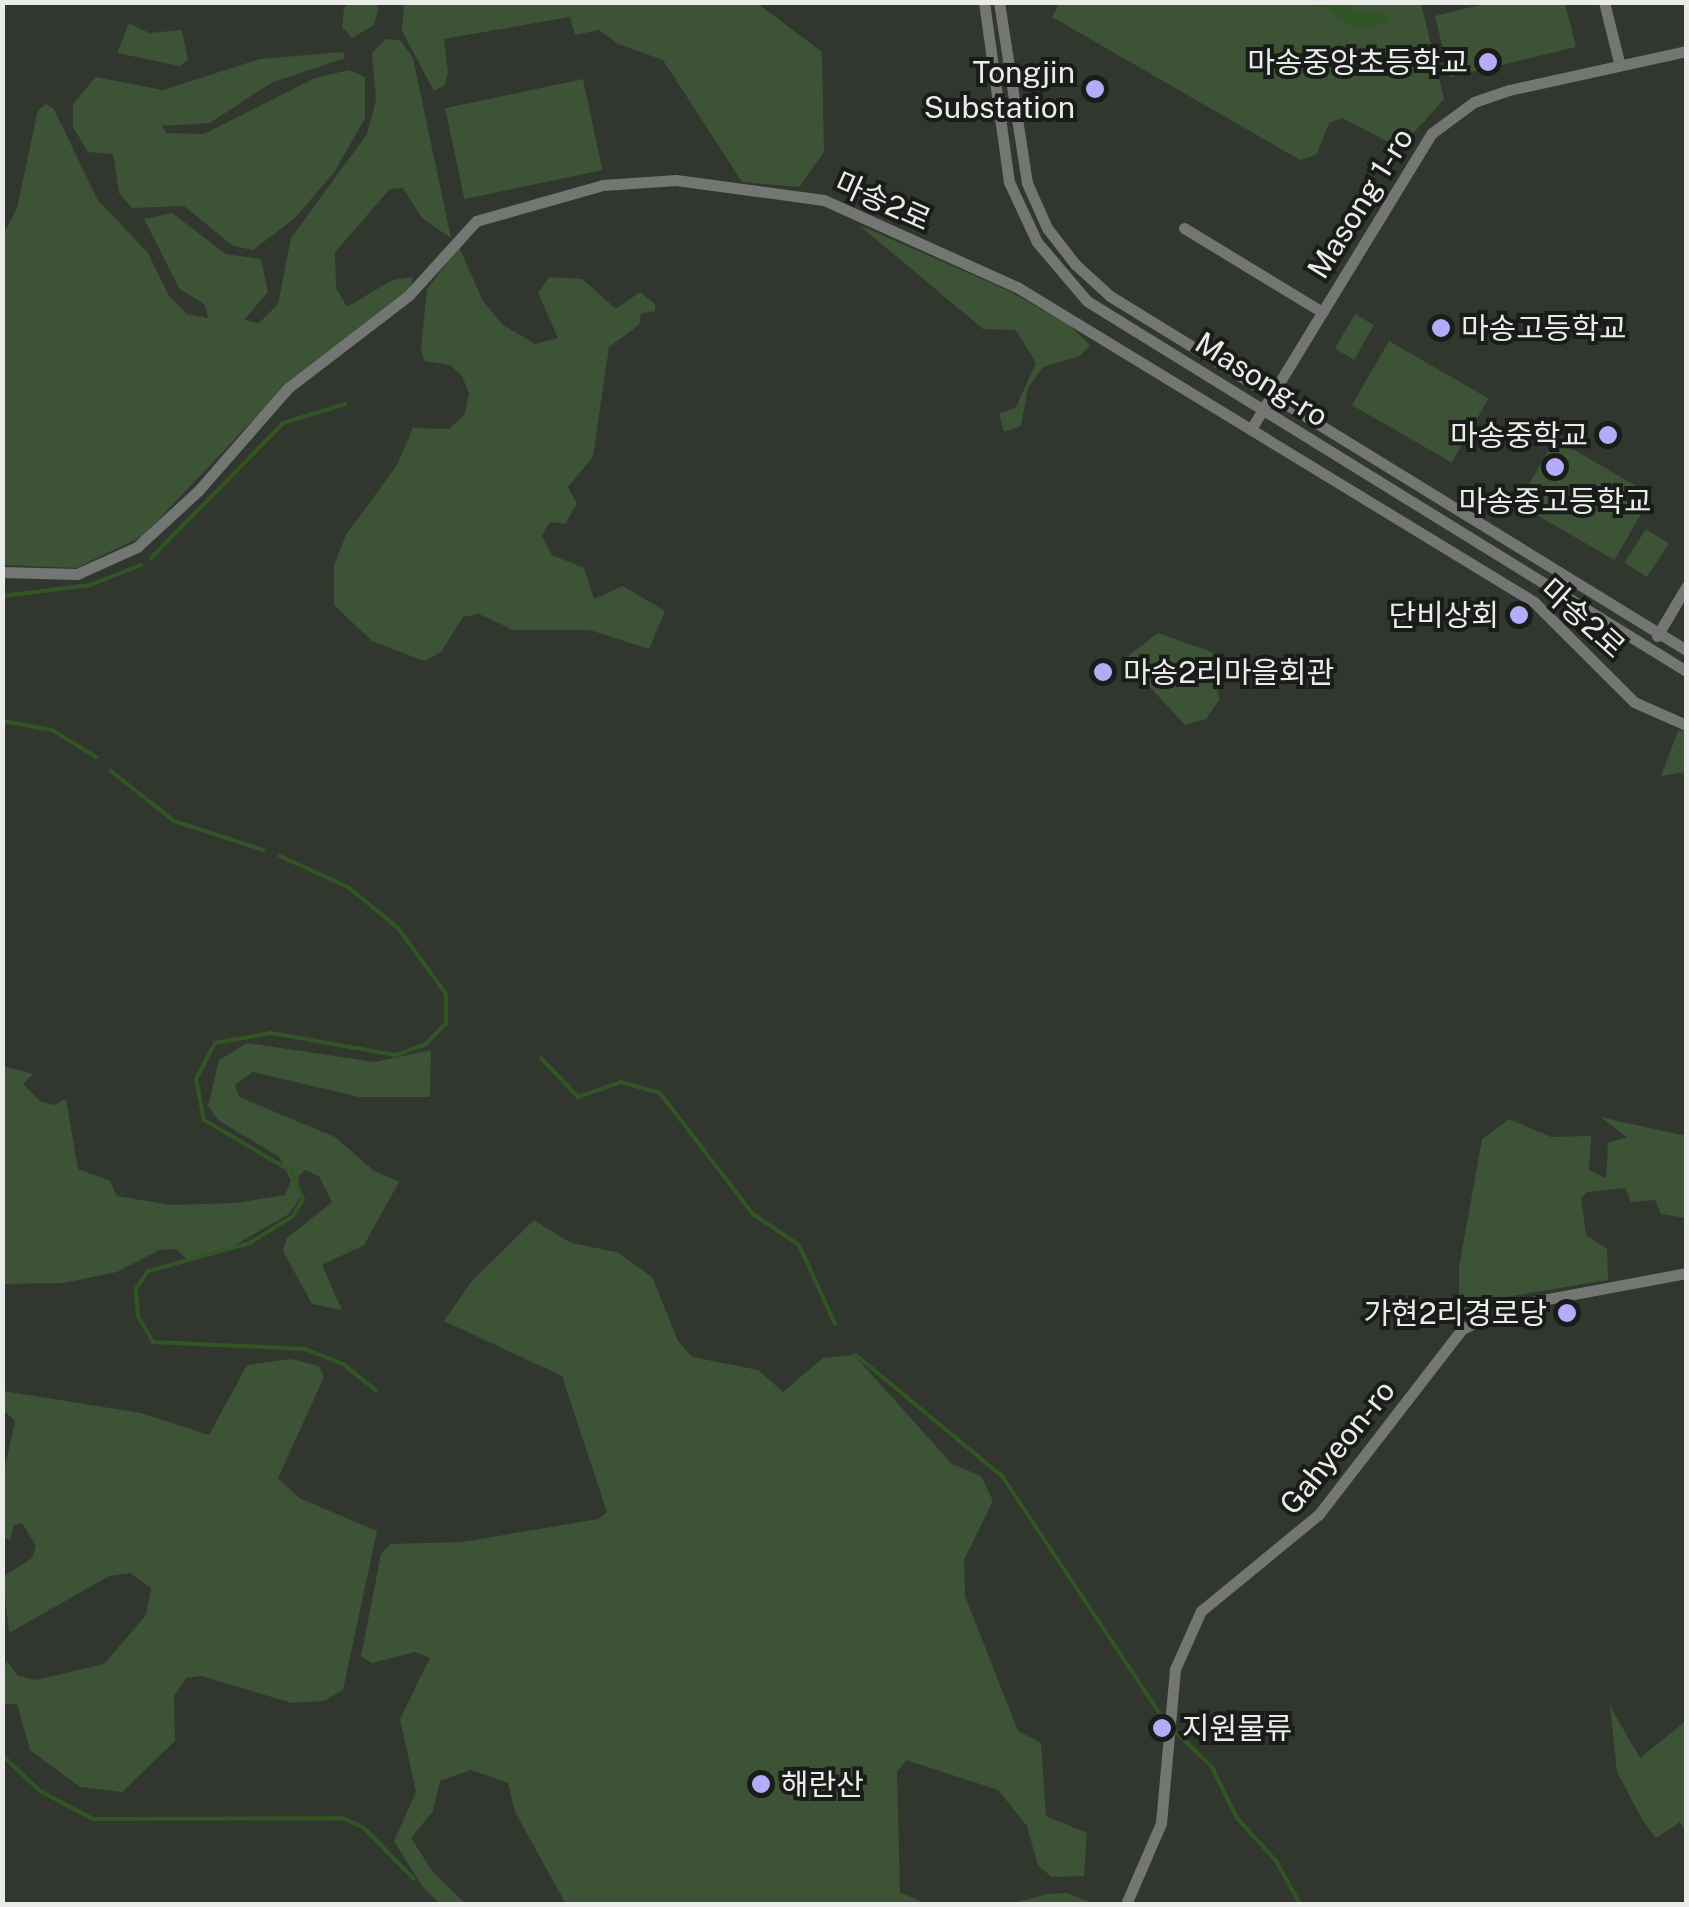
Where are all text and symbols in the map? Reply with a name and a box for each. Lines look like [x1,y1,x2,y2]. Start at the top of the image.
place label: 마송중앙초등학교 [1247,44,1468,80]
marker: 마송중앙초등학교 [1477,51,1499,73]
place label: Tongjin Substation [924,54,1075,124]
marker: Tongjin Substation [1084,78,1106,100]
street label: Masong 1-ro [1300,121,1420,285]
street label: 마송2로 [830,164,936,238]
place label: 마송고등학교 [1461,310,1627,346]
marker: 마송고등학교 [1430,317,1452,339]
street label: Masong-ro [1189,324,1335,434]
place label: 마송중학교 [1450,417,1588,453]
marker: 마송중학교 [1597,424,1619,446]
marker: 마송중고등학교 [1544,456,1566,478]
place label: 마송중고등학교 [1458,483,1652,519]
street label: 마송2로 [1534,571,1632,665]
place label: 단비상회 [1389,597,1499,633]
marker: 단비상회 [1508,604,1530,626]
place label: 마송2리마을회관 [1123,654,1334,690]
marker: 마송2리마을회관 [1092,661,1114,683]
place label: 가현2리경로당 [1364,1295,1547,1331]
marker: 가현2리경로당 [1556,1302,1578,1324]
street label: Gahyeon-ro [1272,1373,1402,1521]
place label: 지원물류 [1182,1710,1292,1746]
marker: 지원물류 [1151,1717,1173,1739]
place label: 해란산 [781,1766,864,1802]
marker: 해란산 [750,1773,772,1795]

